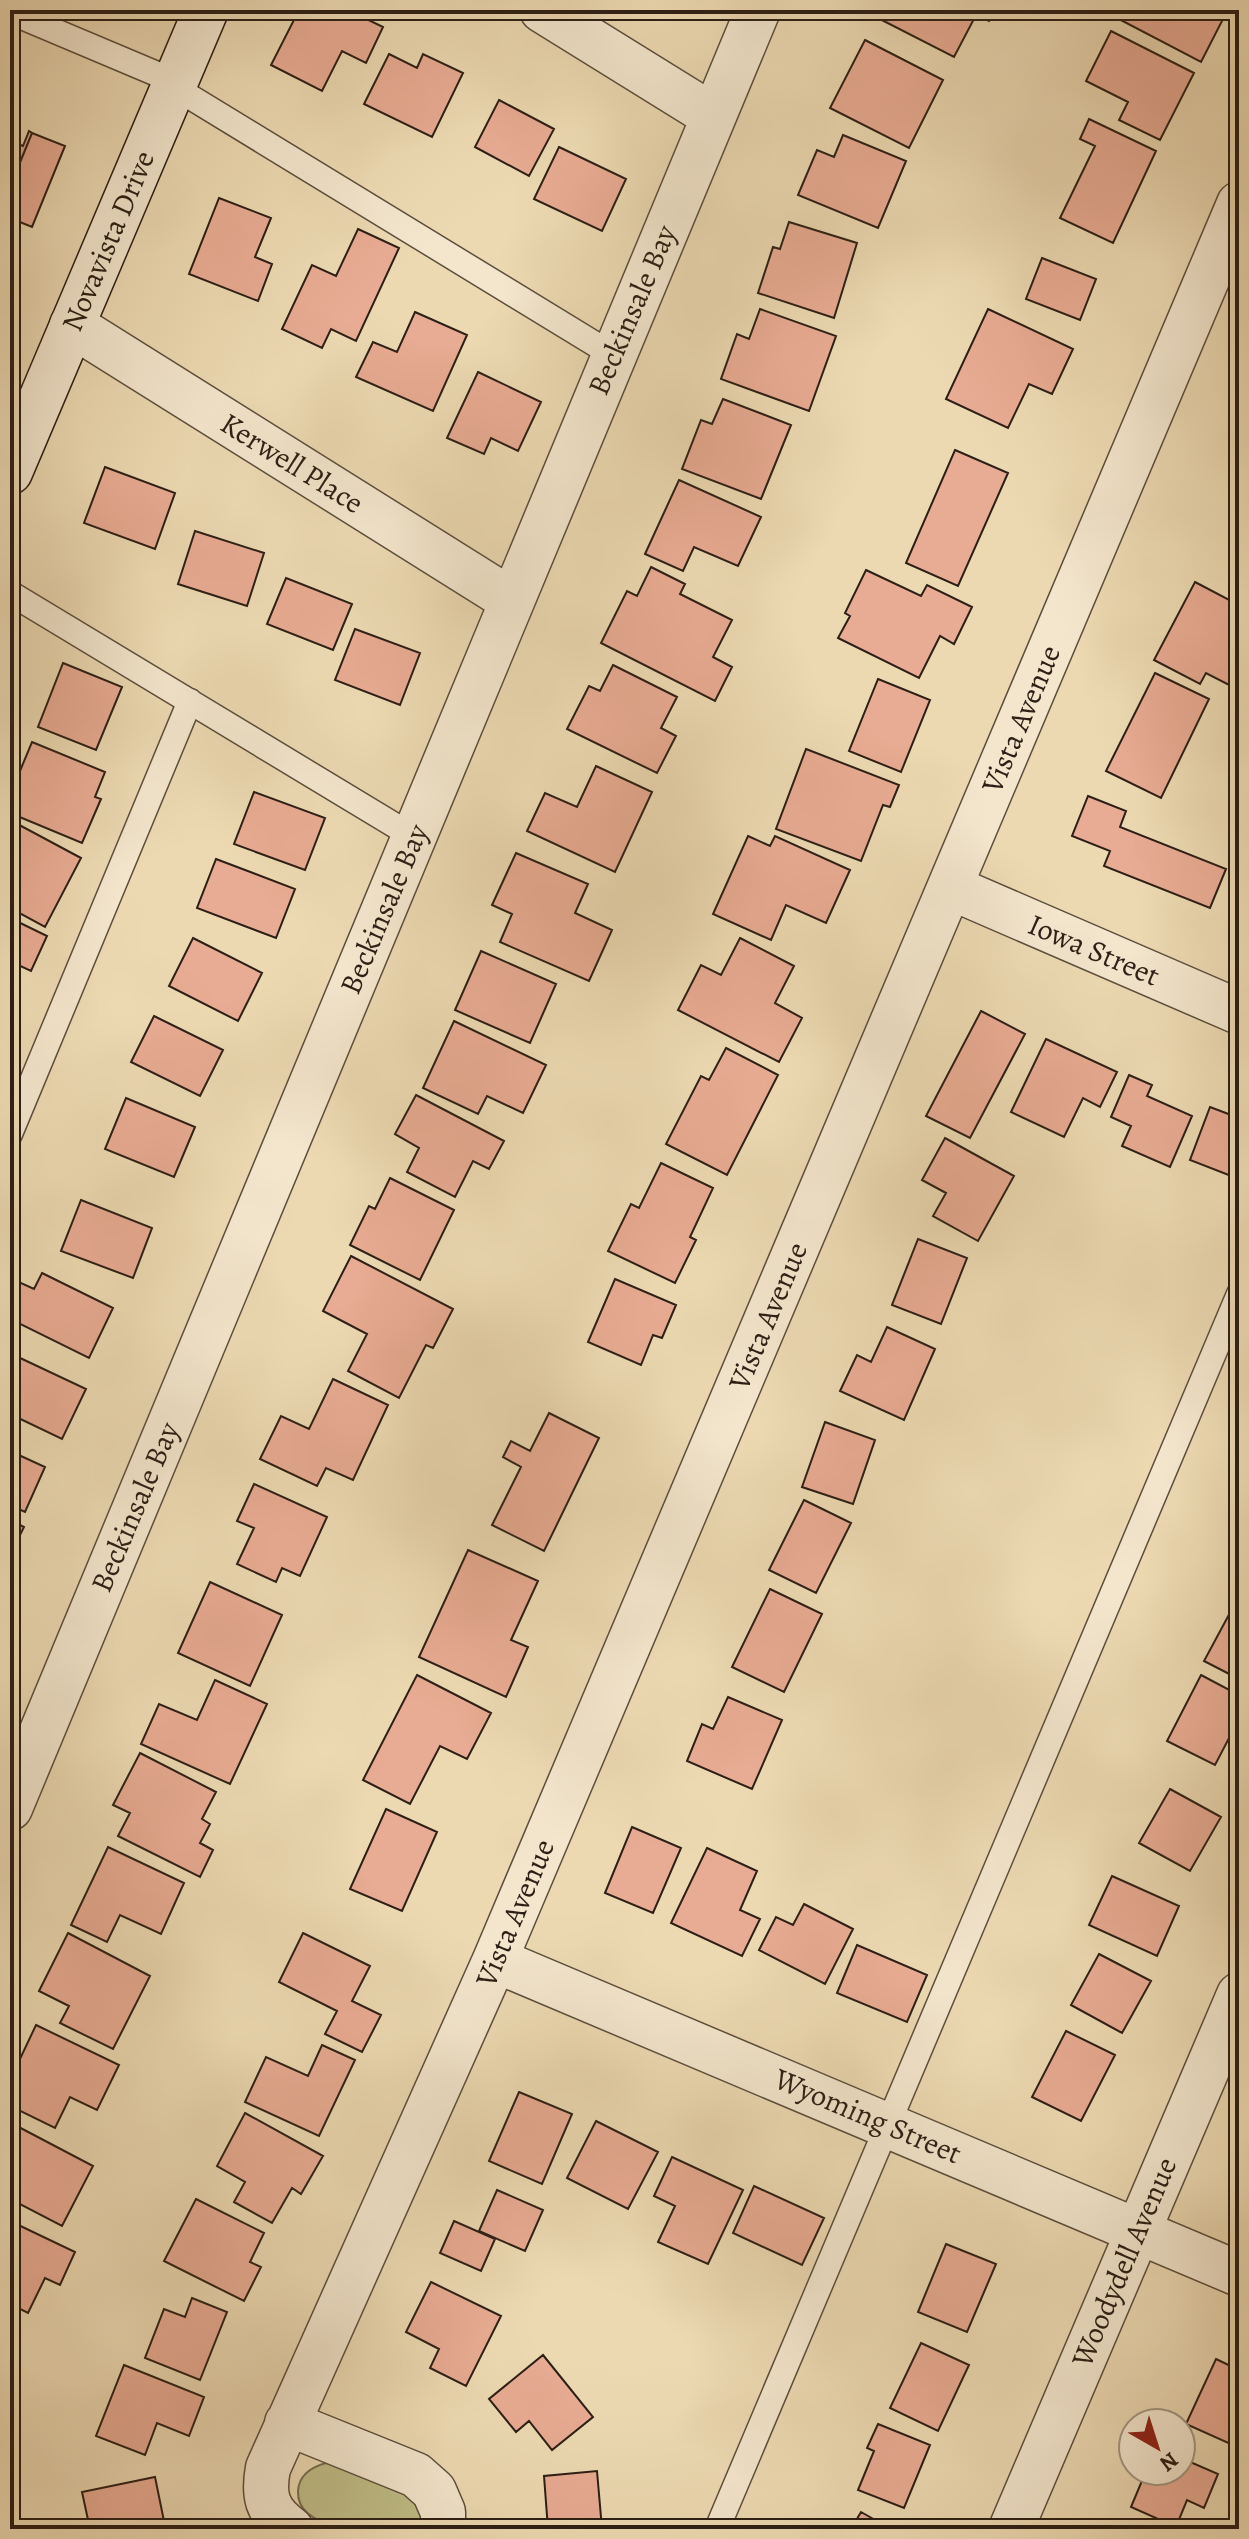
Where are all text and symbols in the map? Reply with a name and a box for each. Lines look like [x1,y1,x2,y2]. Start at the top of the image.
street label: Novavista Drive [52,144,164,338]
street label: Beckinsale Bay [578,218,686,401]
street label: Kerwell Place [213,403,371,523]
street label: Vista Avenue [972,639,1070,800]
street label: Beckinsale Bay [330,817,438,1000]
street label: Iowa Street [1022,904,1166,996]
street label: Vista Avenue [719,1236,817,1397]
street label: Beckinsale Bay [81,1415,189,1598]
street label: Vista Avenue [466,1833,564,1994]
street label: Wyoming Street [767,2058,968,2173]
street label: Woodydell Avenue [1061,2151,1186,2374]
north arrow [1117,2407,1197,2487]
text: N [1153,2445,1185,2478]

